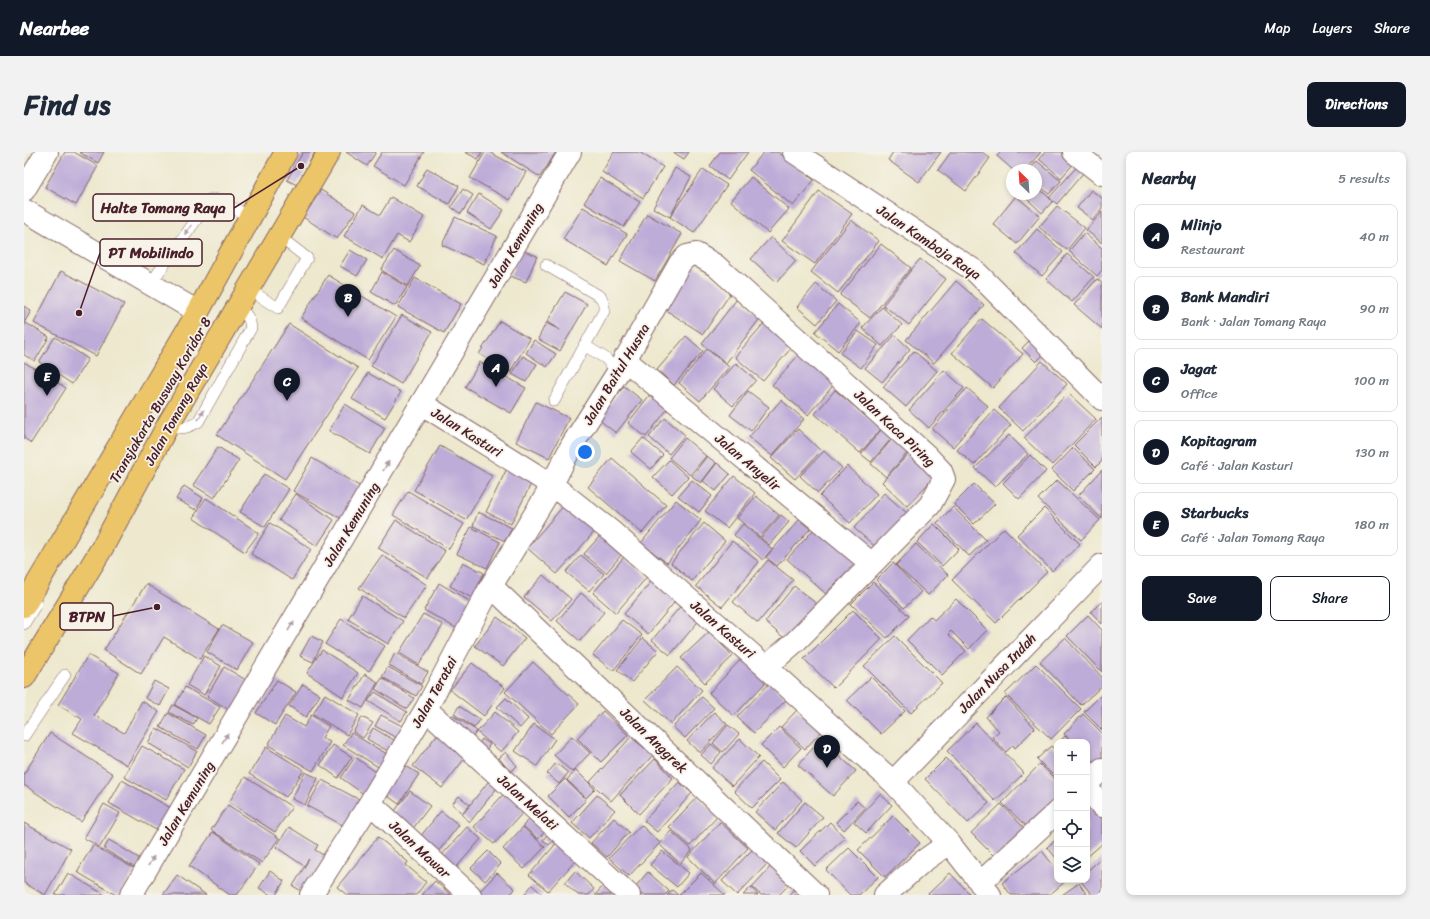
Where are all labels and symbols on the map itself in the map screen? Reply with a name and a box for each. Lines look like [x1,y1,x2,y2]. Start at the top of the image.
north arrow [1006,164,1042,200]
callout: Halte Tomang Raya [93,194,234,221]
text: Halte Tomang Raya [99,195,226,221]
street label: Jalan Kamboja Raya [870,197,986,287]
street label: Jalan Kemuning [480,198,550,294]
one-way arrow [184,225,192,235]
callout: PT Mobilindo [100,239,202,266]
text: PT Mobilindo [108,240,194,266]
pin: B [335,284,361,317]
street label: Transjakarta Busway Koridor 8 [102,312,219,488]
street label: Jalan Baitul Husna [576,319,657,431]
pin: A [483,354,509,387]
street label: Jalan Tomang Raya [137,358,215,471]
pin: E [34,363,60,396]
pin: C [274,368,300,401]
street label: Jalan Kaca Piring [847,383,942,473]
street label: Jalan Kasturi [425,400,508,465]
one-way arrow [198,409,205,421]
street label: Jalan Anyelir [708,426,787,499]
your location [575,442,595,462]
one-way arrow [382,460,389,472]
street label: Jalan Kemuning [316,477,387,572]
street label: Jalan Kasturi [683,593,762,666]
callout: BTPN [60,603,113,630]
text: BTPN [69,604,106,630]
one-way arrow [287,620,294,632]
street label: Jalan Nusa Indah [951,627,1043,720]
street label: Jalan Teratai [404,651,465,734]
street label: Jalan Anggrek [613,700,694,780]
one-way arrow [221,732,228,744]
pin: D [814,735,840,768]
street label: Jalan Kemuning [151,756,222,851]
street label: Jalan Melati [490,767,565,838]
street label: Jalan Mawar [382,813,457,886]
one-way arrow [148,855,155,867]

